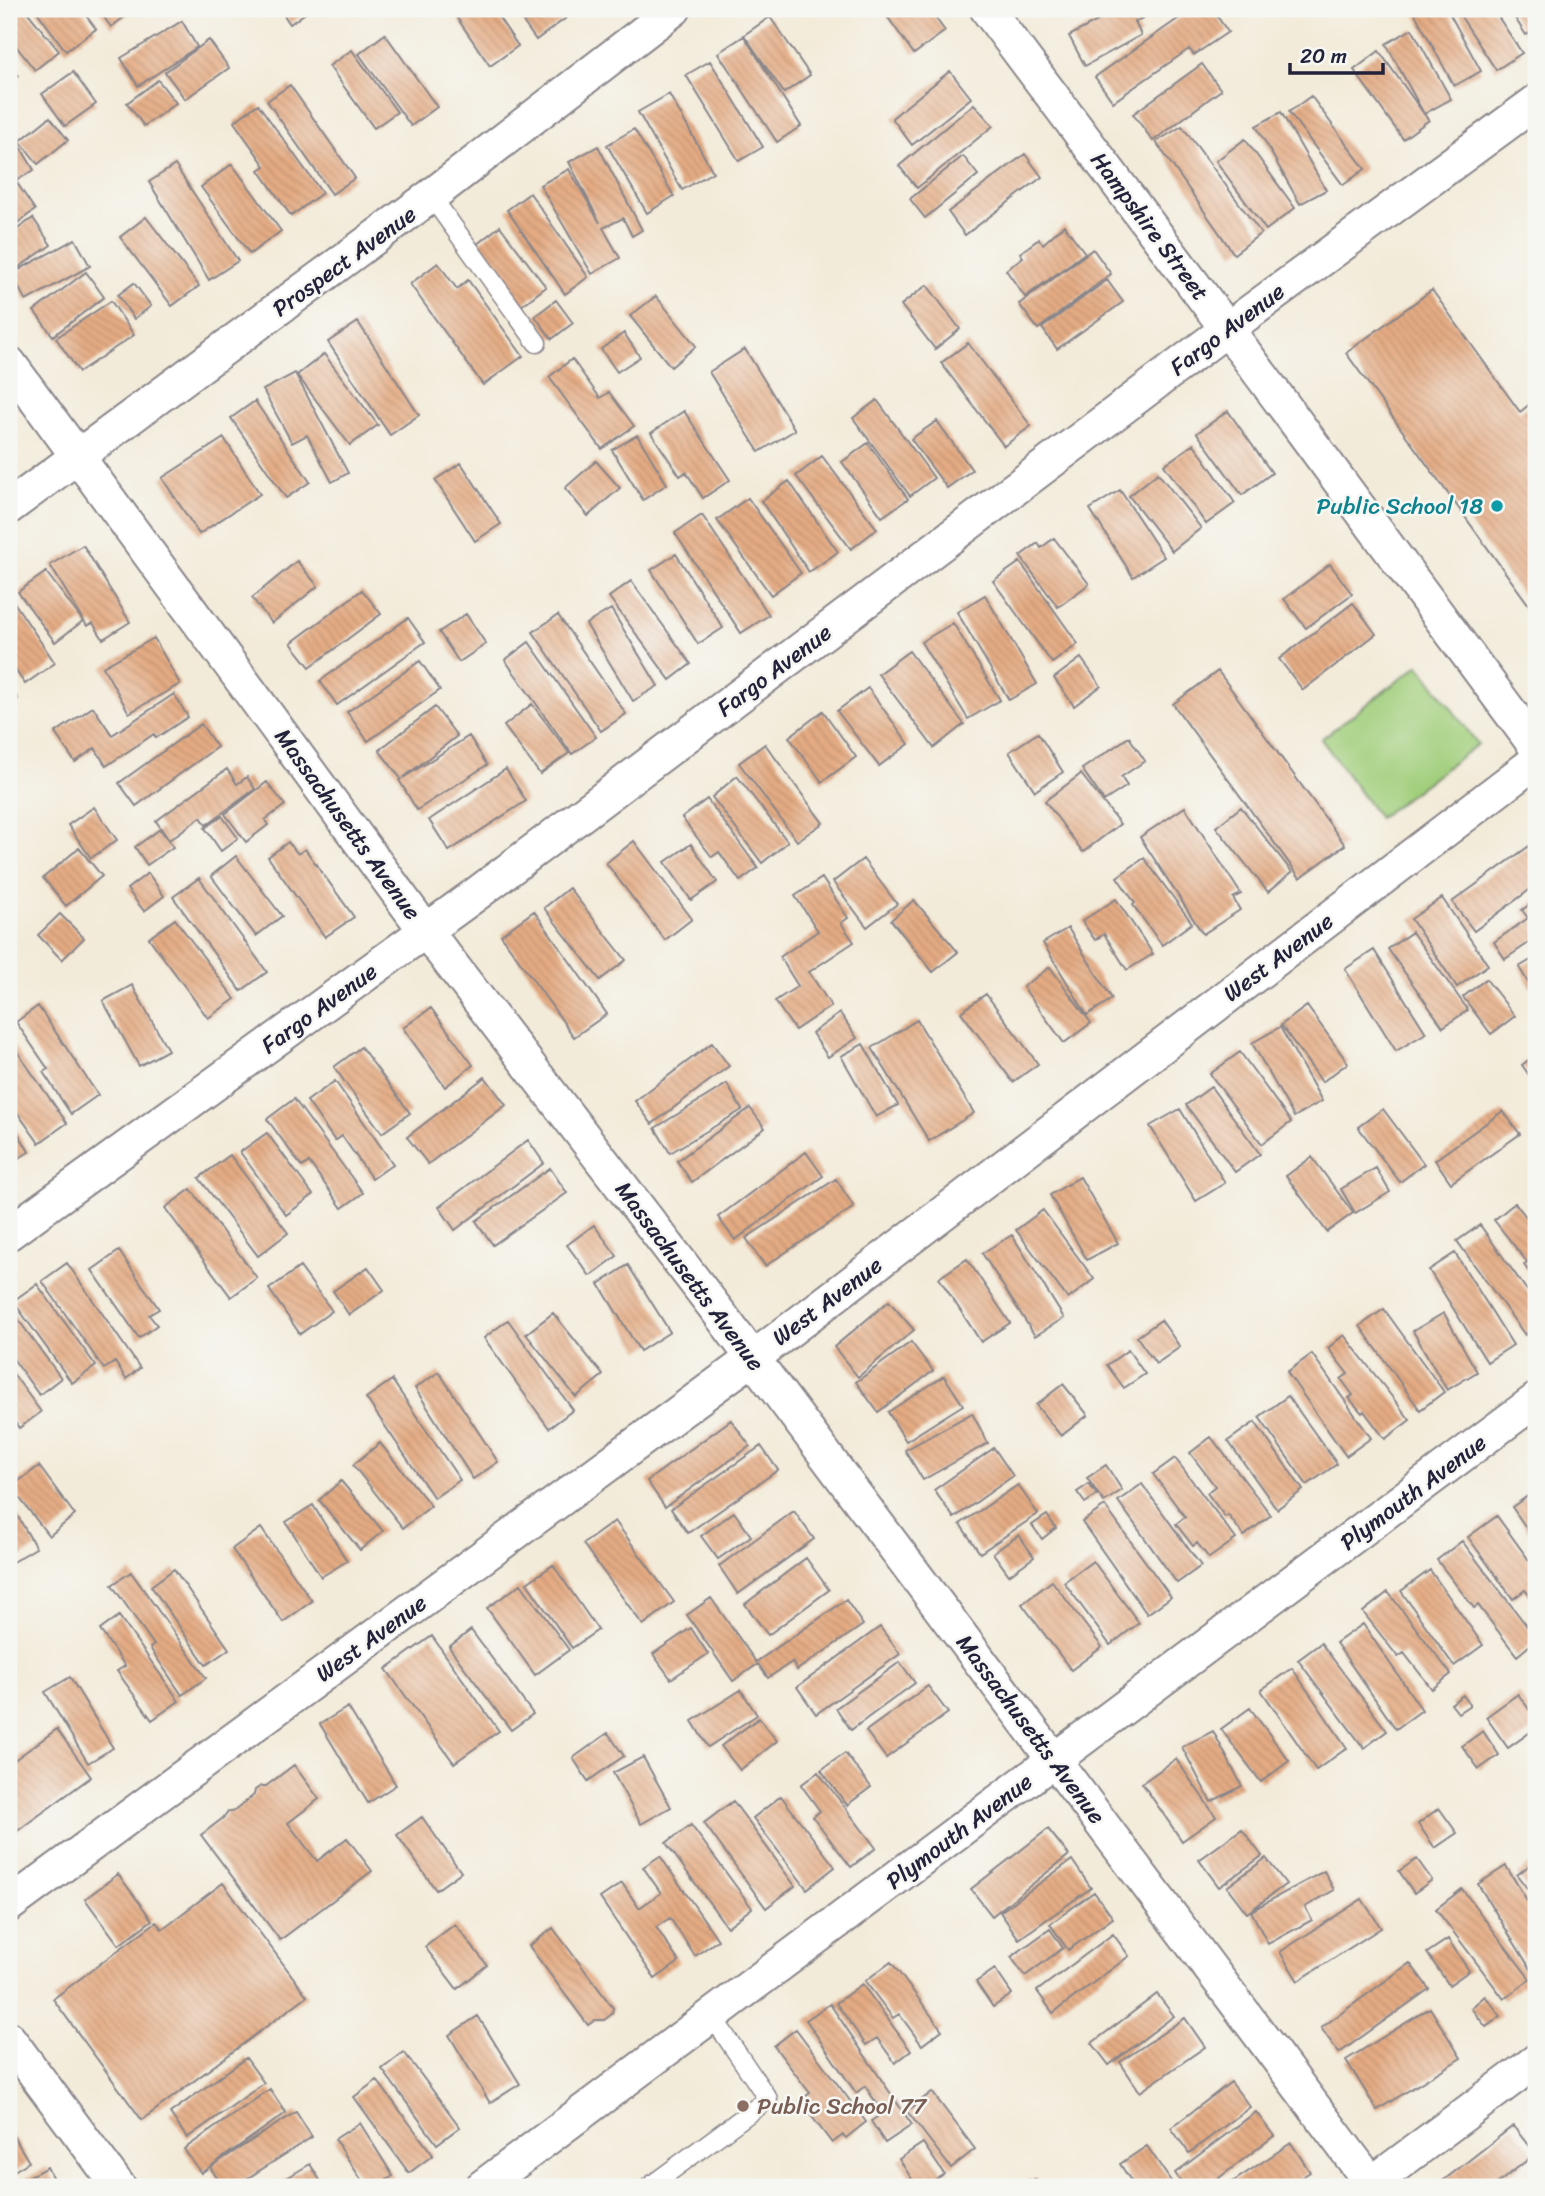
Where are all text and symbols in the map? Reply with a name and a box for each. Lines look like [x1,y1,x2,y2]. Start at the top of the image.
scale bar [1290,32,1382,76]
text: 20 m [1300,37,1347,75]
street label: Hampshire Street [1079,143,1220,310]
street label: Prospect Avenue [263,195,425,328]
street label: Fargo Avenue [1161,272,1294,387]
place label: Public School 18 [1316,486,1483,527]
marker: Public School 18 [1489,498,1505,514]
street label: Fargo Avenue [708,613,841,728]
street label: Massachusetts Avenue [263,719,432,929]
street label: West Avenue [1214,902,1343,1013]
street label: Fargo Avenue [252,952,387,1065]
street label: Massachusetts Avenue [604,1172,775,1381]
street label: West Avenue [763,1246,892,1357]
street label: Plymouth Avenue [1331,1423,1496,1562]
street label: West Avenue [307,1583,436,1693]
street label: Massachusetts Avenue [945,1625,1116,1834]
street label: Plymouth Avenue [877,1762,1042,1901]
place label: Public School 77 [757,2086,928,2127]
marker: Public School 77 [735,2098,751,2114]

